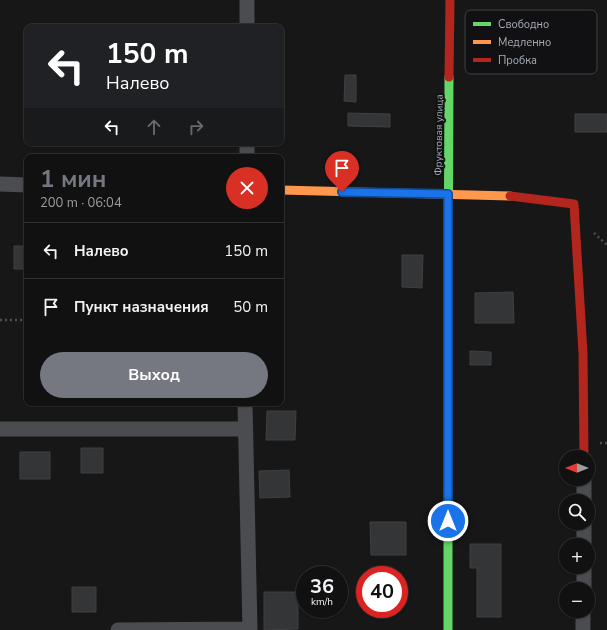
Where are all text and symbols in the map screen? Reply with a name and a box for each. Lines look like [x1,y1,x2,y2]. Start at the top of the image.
legend [465,10,597,74]
text: Свободно [498,17,549,32]
text: 150 m [106,35,189,73]
text: Медленно [498,35,551,50]
icon: left [40,40,92,92]
text: Пробка [498,53,537,68]
text: Налево [106,71,170,95]
street label: Фруктовая улица [431,94,447,176]
icon: left [101,116,123,138]
icon: ahead [143,116,165,138]
icon: right [185,116,207,138]
pin [325,151,359,192]
icon: arrive [331,157,353,179]
text: 1 мин [40,163,106,195]
button: close [226,167,268,209]
text: 200 m · 06:04 [40,194,122,212]
icon: left [40,240,62,262]
text: Налево [74,241,129,261]
text: 150 m [224,241,268,261]
icon: arrive [40,296,62,318]
text: Пункт назначения [74,297,209,317]
text: 50 m [233,297,268,317]
button: Выход [40,352,268,398]
north arrow [559,450,595,486]
map controls [559,450,595,618]
button: search [559,494,595,530]
position arrow [427,500,469,542]
button: + [559,538,595,574]
speed limit sign: 40 [356,566,408,618]
text: 36 [310,573,334,600]
button: − [559,582,595,618]
text: km/h [311,595,333,609]

